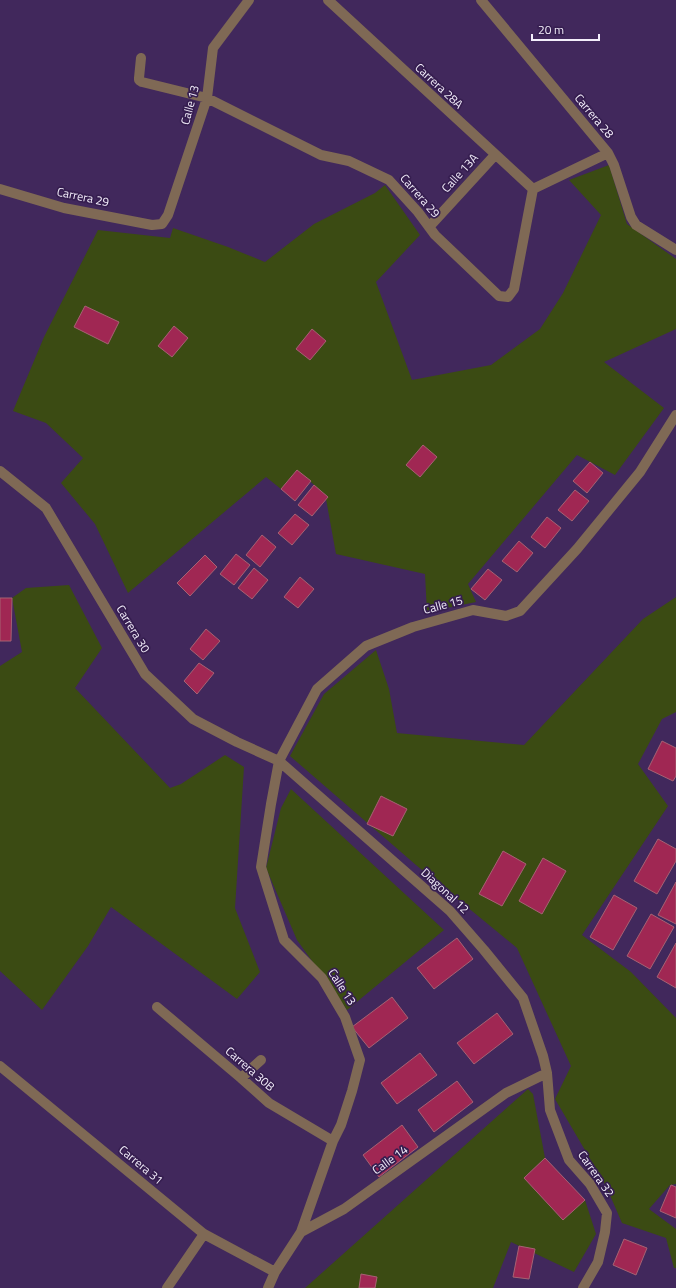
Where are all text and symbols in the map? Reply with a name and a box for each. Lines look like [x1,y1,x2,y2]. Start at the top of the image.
scale bar [532,16,599,42]
text: 20 m [538,20,564,39]
street label: Carrera 28A [411,58,468,113]
street label: Calle 13 [175,83,204,127]
street label: Carrera 28 [570,89,619,142]
street label: Calle 13A [437,149,483,197]
street label: Carrera 29 [396,169,445,222]
street label: Carrera 29 [55,182,111,211]
street label: Calle 15 [421,590,465,619]
street label: Carrera 30 [112,601,155,657]
street label: Diagonal 12 [417,863,474,918]
street label: Calle 13 [323,965,361,1009]
street label: Carrera 30B [221,1042,279,1096]
street label: Carrera 31 [115,1140,168,1189]
street label: Calle 14 [368,1140,412,1179]
street label: Carrera 32 [573,1147,619,1201]

